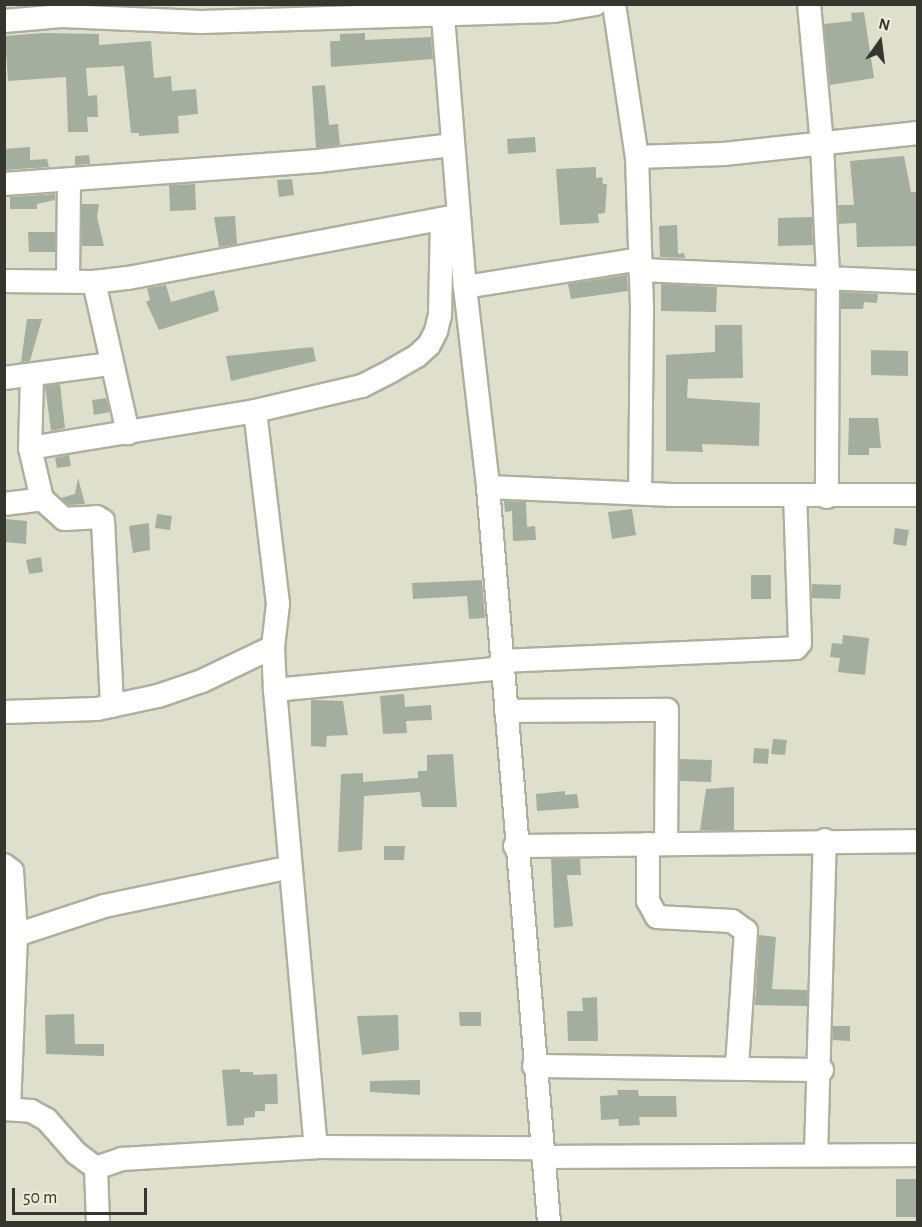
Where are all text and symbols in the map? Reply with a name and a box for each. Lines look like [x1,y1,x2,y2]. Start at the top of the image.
north arrow [850,12,910,72]
text: N [877,15,892,34]
scale bar [15,1176,150,1214]
text: 50 m [23,1189,57,1207]

